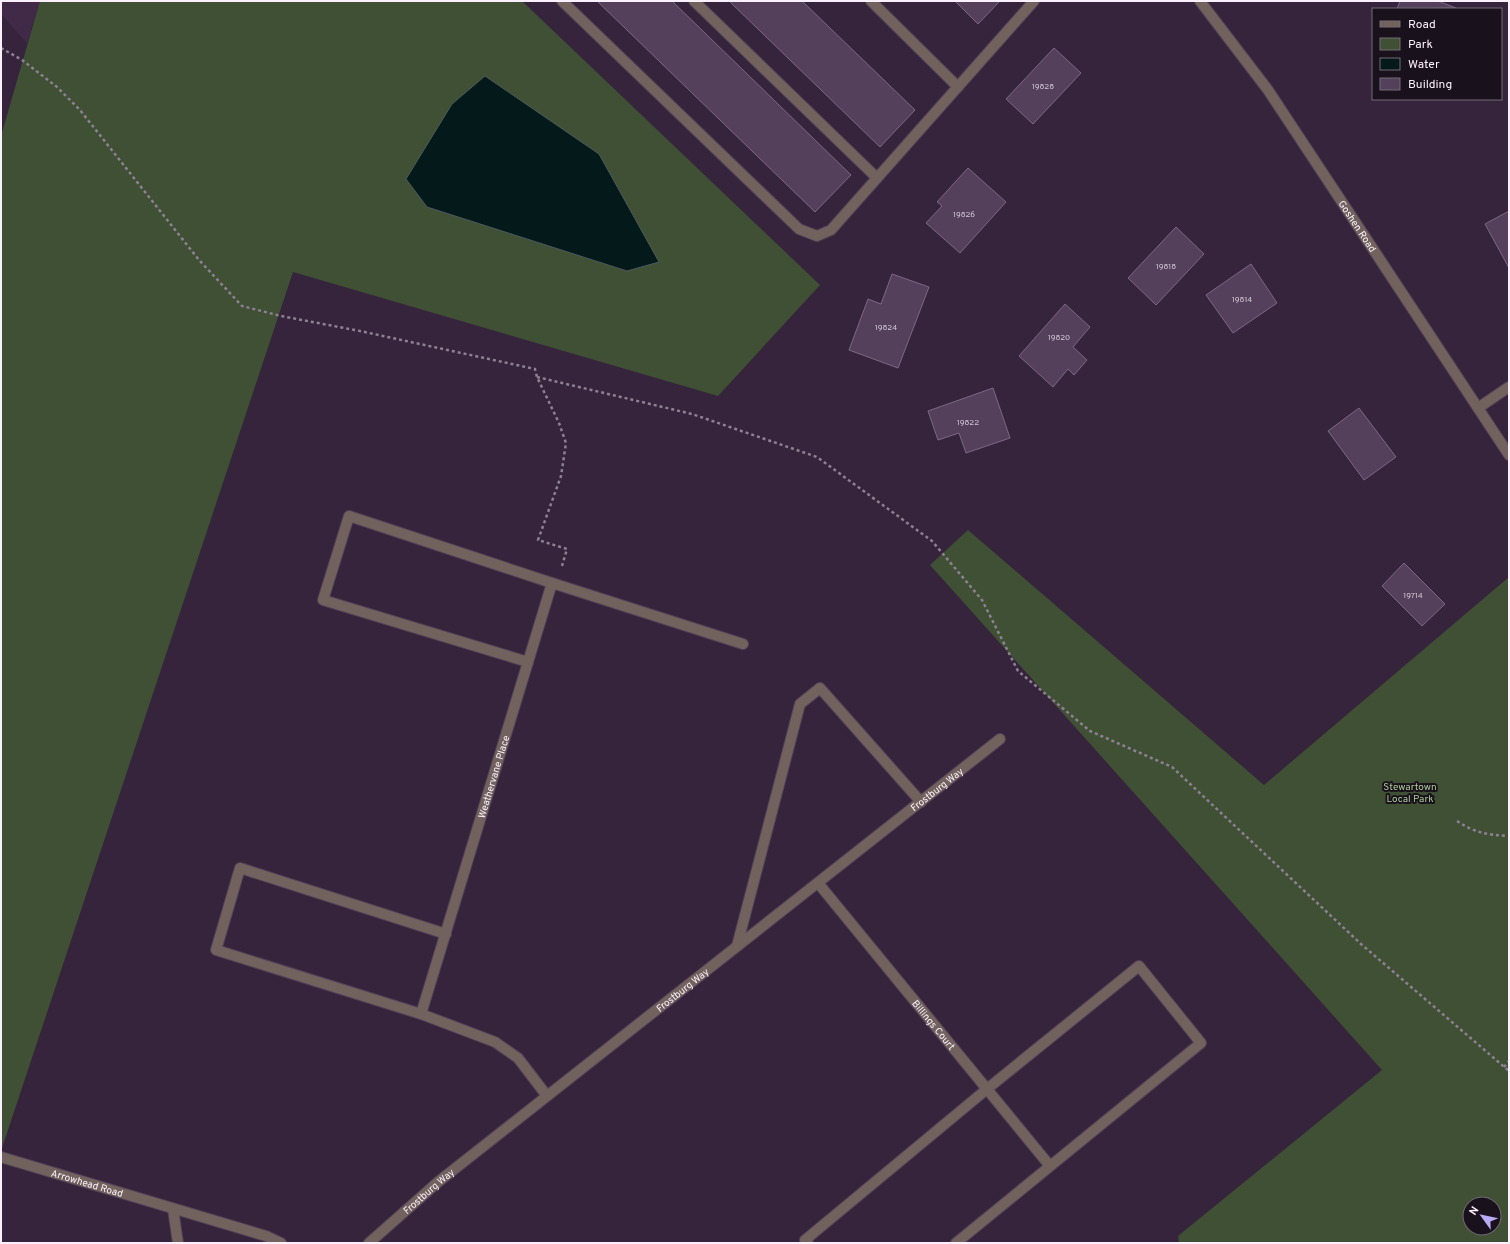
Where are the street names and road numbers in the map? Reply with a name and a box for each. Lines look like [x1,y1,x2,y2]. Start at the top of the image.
street label: Goshen Road [1335,198,1378,255]
street label: Weathervane Place [476,734,513,820]
street label: Frostburg Way [909,765,967,815]
street label: Frostburg Way [654,966,712,1016]
street label: Billings Court [908,998,957,1053]
street label: Frostburg Way [401,1166,458,1218]
street label: Arrowhead Road [49,1167,124,1201]

